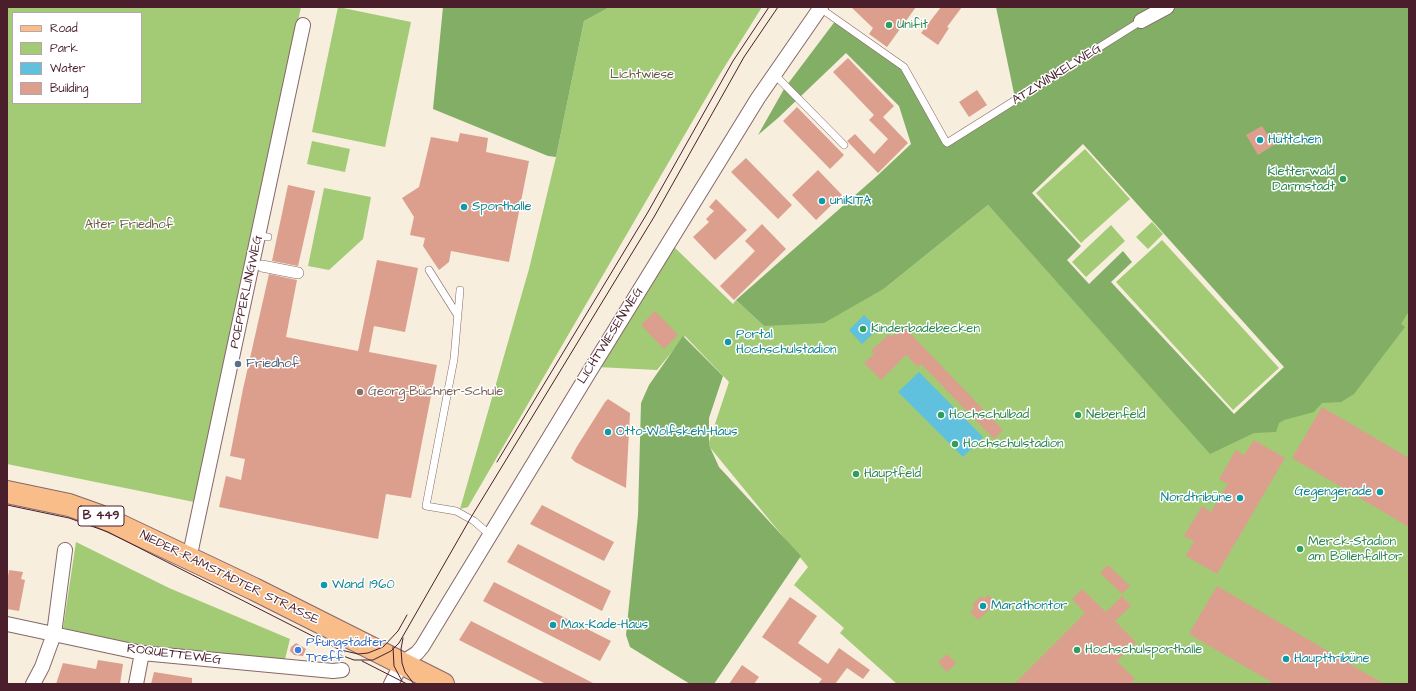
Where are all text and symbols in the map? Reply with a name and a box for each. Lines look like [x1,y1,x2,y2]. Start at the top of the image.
legend [12,12,142,104]
place label: Unifit [897,17,928,33]
text: Road [50,20,78,37]
marker: Unifit [884,20,894,30]
text: Park [50,40,78,57]
street label: ATZWINKELWEG [1009,41,1105,109]
text: Water [50,60,85,77]
park label: Lichtwiese [610,67,674,83]
text: Building [50,80,88,97]
place label: Hüttchen [1268,132,1321,148]
marker: Hüttchen [1255,135,1265,145]
place label: Kletterwald Darmstadt [1267,164,1335,195]
marker: Kletterwald Darmstadt [1338,174,1348,184]
place label: uniKITA [830,193,871,209]
marker: uniKITA [817,196,827,206]
place label: Sporthalle [472,199,532,215]
marker: Sporthalle [459,202,469,212]
park label: Alter Friedhof [85,217,173,233]
street label: POEPPERLINGWEG [227,234,267,350]
street label: LICHTWIESENWEG [575,285,647,387]
place label: Kinderbadebecken [871,321,980,337]
marker: Kinderbadebecken [858,324,868,334]
place label: Portal Hochschulstadion [736,327,837,358]
marker: Portal Hochschulstadion [723,337,733,347]
place label: Friedhof [246,356,299,372]
marker: Friedhof [233,359,243,369]
place label: Georg-Büchner-Schule [368,384,503,400]
marker: Georg-Büchner-Schule [355,387,365,397]
place label: Hochschulbad [949,407,1029,423]
place label: Nebenfeld [1086,407,1145,423]
marker: Hochschulbad [936,410,946,420]
marker: Nebenfeld [1073,410,1083,420]
place label: Otto-Wolfskehl-Haus [616,424,738,440]
marker: Otto-Wolfskehl-Haus [603,427,613,437]
place label: Hochschulstadion [963,436,1064,452]
marker: Hochschulstadion [950,439,960,449]
place label: Hauptfeld [864,466,921,482]
marker: Hauptfeld [851,469,861,479]
place label: Gegengerade [1295,484,1372,500]
marker: Gegengerade [1375,487,1385,497]
place label: Nordtribüne [1161,490,1232,506]
marker: Nordtribüne [1235,493,1245,503]
road number: B 449 [78,506,124,526]
street label: NIEDER-RAMSTÄDTER STRASSE [137,528,321,628]
place label: Merck-Stadion am Böllenfalltor [1308,534,1402,565]
marker: Merck-Stadion am Böllenfalltor [1295,544,1305,554]
place label: Wand 1960 [332,577,395,593]
marker: Wand 1960 [319,580,329,590]
place label: Marathontor [991,598,1067,614]
marker: Marathontor [978,601,988,611]
place label: Max-Kade-Haus [561,617,648,633]
marker: Max-Kade-Haus [548,620,558,630]
place label: Pfungstädter Treff [306,635,386,666]
street label: ROQUETTEWEG [126,641,222,669]
place label: Hochschulsporthalle [1085,642,1202,658]
marker: Pfungstädter Treff [293,645,303,655]
marker: Hochschulsporthalle [1072,645,1082,655]
place label: Haupttribüne [1294,651,1369,667]
marker: Haupttribüne [1281,654,1291,664]

